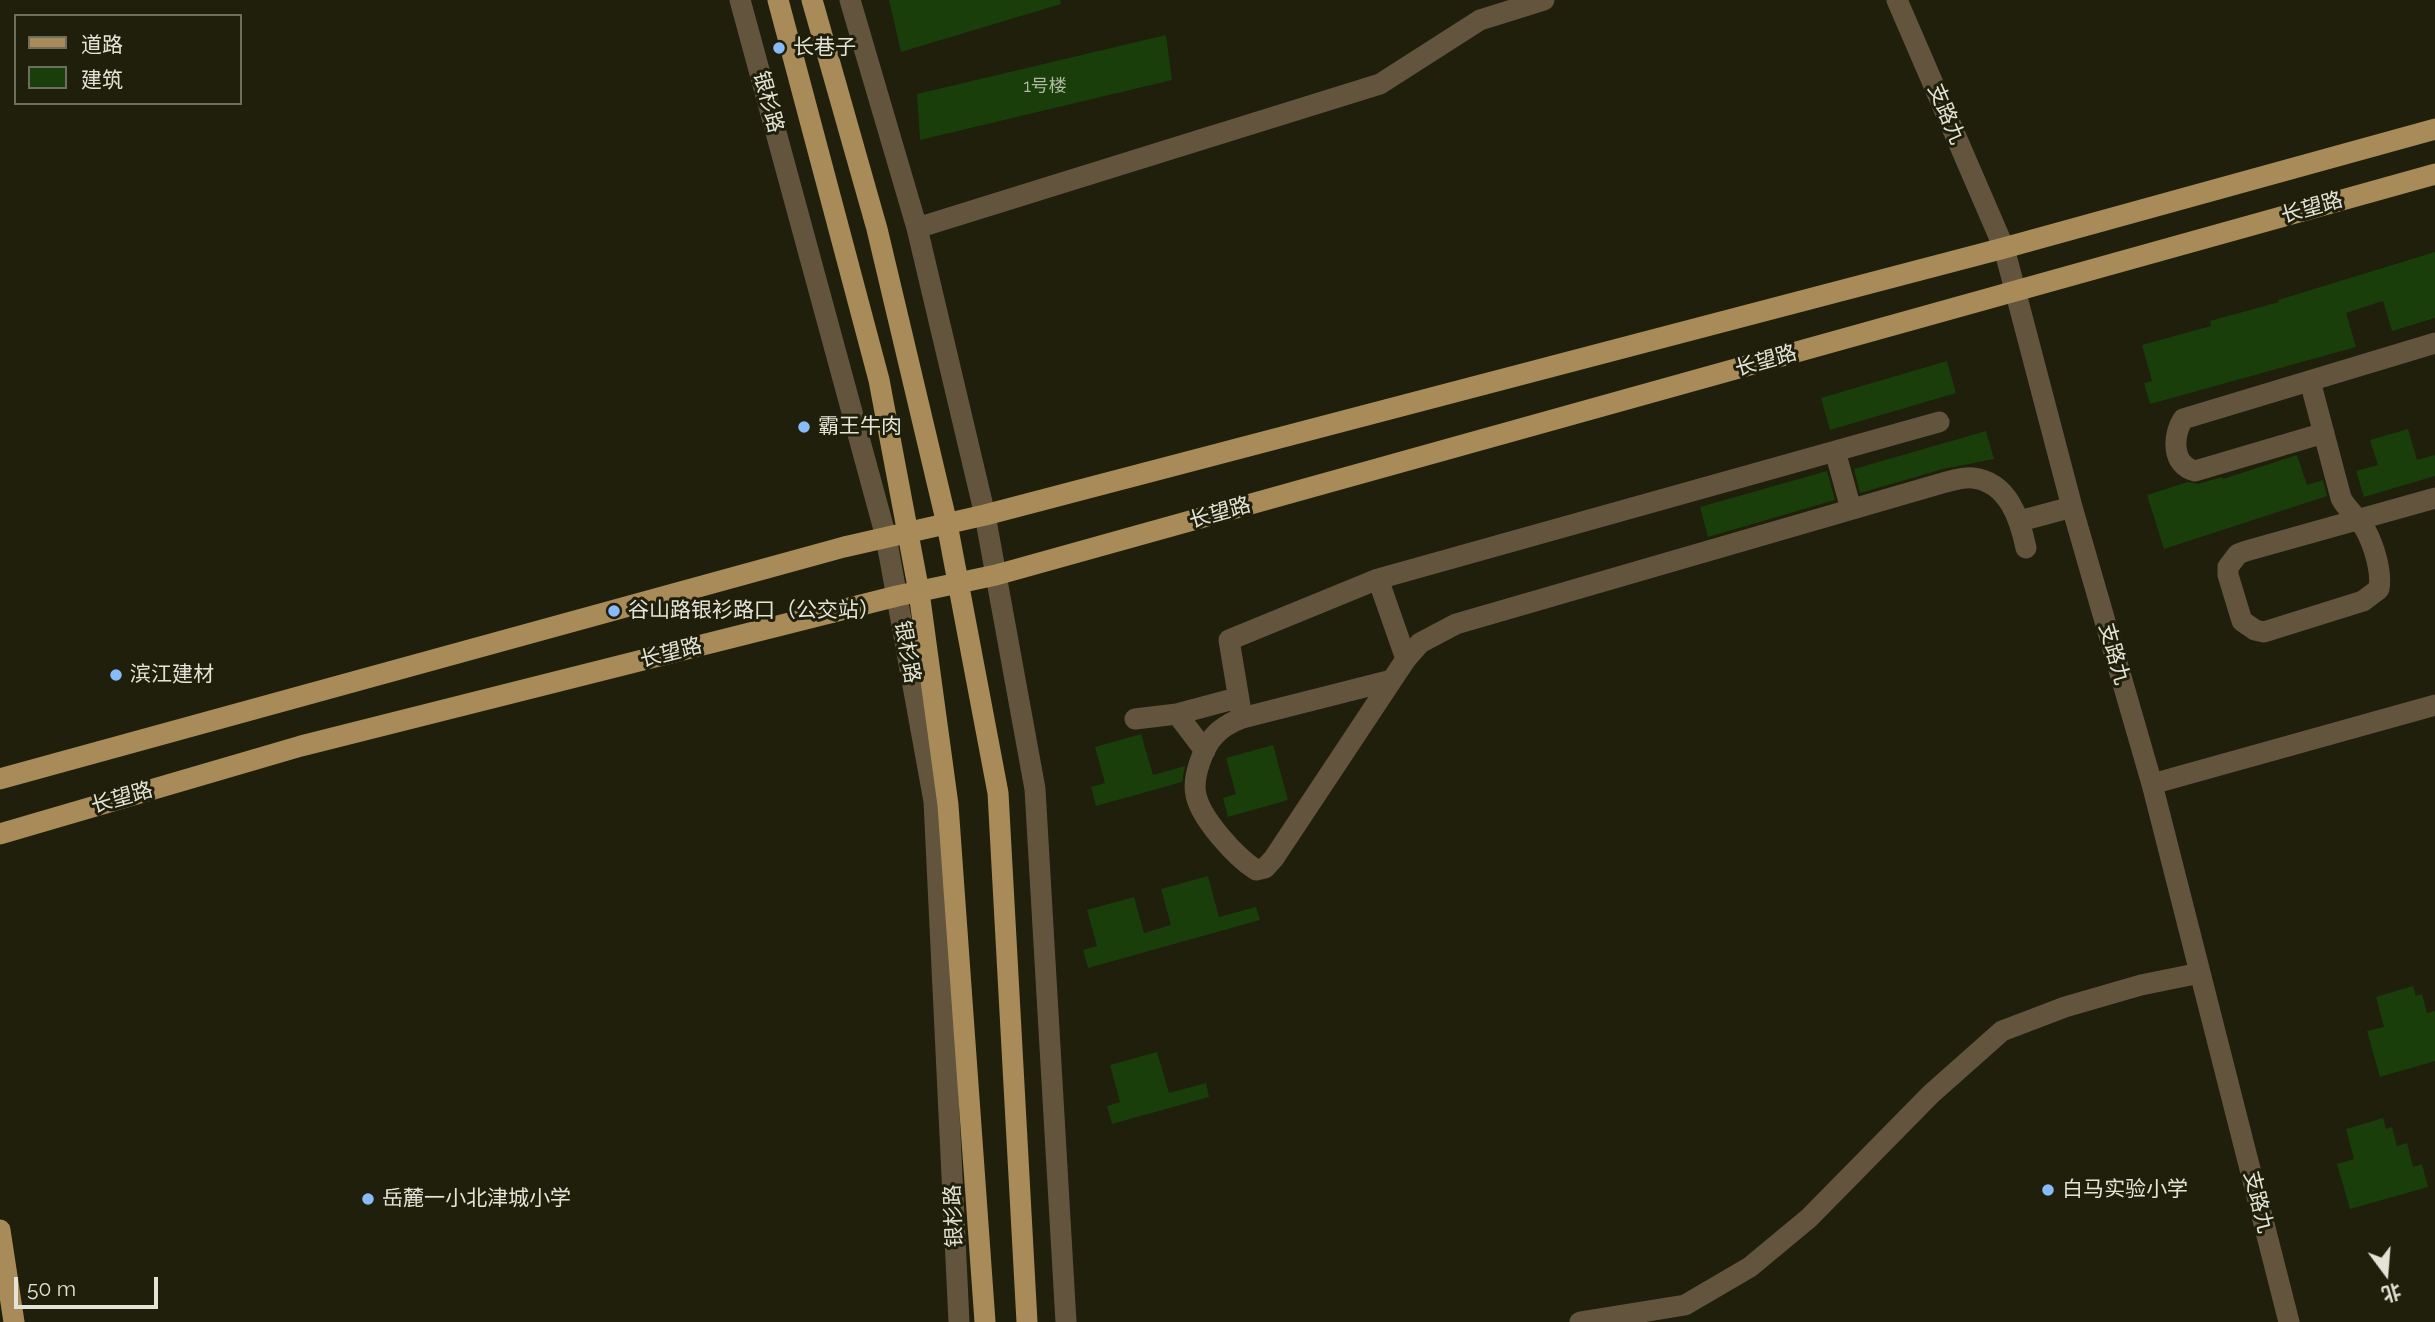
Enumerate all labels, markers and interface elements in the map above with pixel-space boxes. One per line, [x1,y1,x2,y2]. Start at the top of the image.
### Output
legend [14,14,242,105]
text: 道路 [81,32,123,57]
place label: 长巷子 [793,35,856,61]
marker: 长巷子 [771,40,787,56]
text: 建筑 [81,67,123,92]
street label: 银杉路 [748,68,788,136]
house number: 1号楼 [1023,76,1067,98]
street label: 支路九 [1922,80,1970,148]
street label: 长望路 [2278,187,2346,229]
street label: 长望路 [1732,340,1800,382]
place label: 霸王牛肉 [818,414,902,440]
marker: 霸王牛肉 [796,419,812,435]
street label: 长望路 [1186,492,1254,534]
place label: 谷山路银衫路口（公交站） [628,598,880,624]
marker: 谷山路银衫路口（公交站） [606,603,622,619]
street label: 银杉路 [889,619,925,685]
street label: 支路九 [2093,620,2135,688]
street label: 长望路 [637,633,705,673]
place label: 滨江建材 [130,662,214,688]
marker: 滨江建材 [108,667,124,683]
street label: 长望路 [88,777,156,819]
street label: 支路九 [2238,1168,2278,1236]
place label: 白马实验小学 [2062,1177,2188,1203]
marker: 白马实验小学 [2040,1182,2056,1198]
street label: 银杉路 [940,1184,968,1248]
place label: 岳麓一小北津城小学 [382,1186,571,1212]
marker: 岳麓一小北津城小学 [360,1191,376,1207]
north arrow [2351,1238,2421,1308]
scale bar [18,1262,161,1306]
text: 50 m [27,1276,76,1301]
text: 北 [2380,1280,2404,1306]

